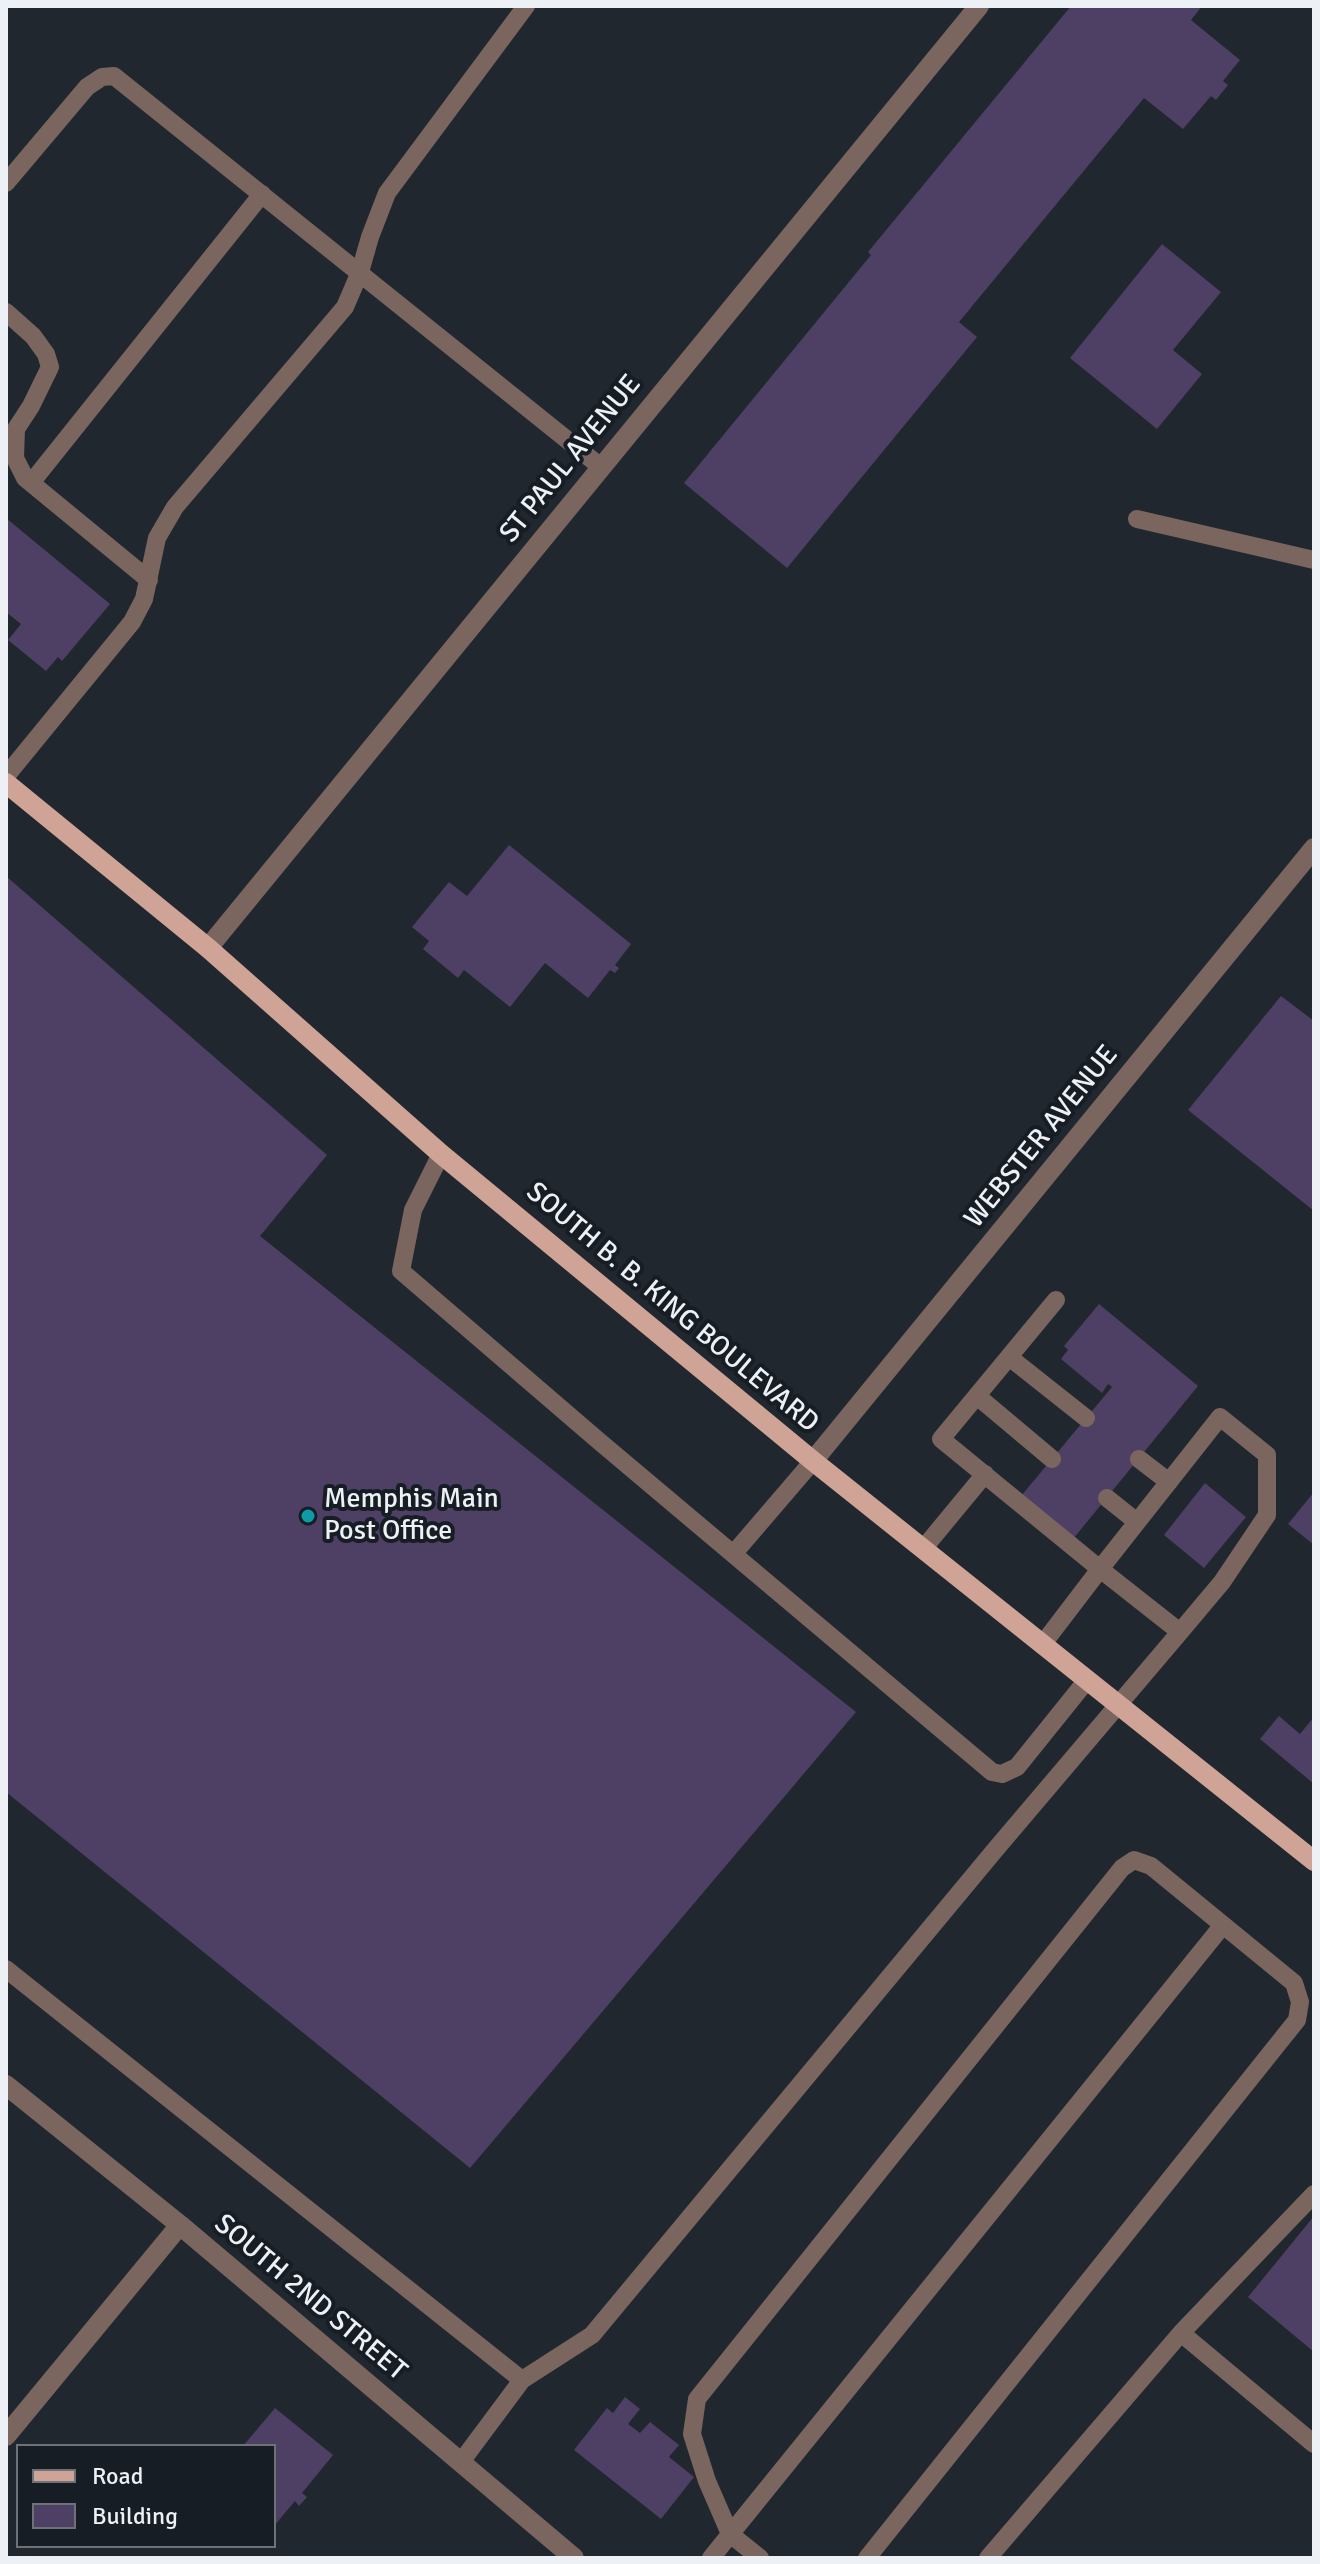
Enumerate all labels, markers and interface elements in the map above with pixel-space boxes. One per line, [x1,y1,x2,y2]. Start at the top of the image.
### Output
street label: ST PAUL AVENUE [493,368,649,550]
street label: WEBSTER AVENUE [958,1039,1126,1235]
street label: SOUTH B. B. KING BOULEVARD [519,1176,825,1440]
place label: Memphis Main Post Office [324,1483,499,1549]
marker: Memphis Main Post Office [299,1507,317,1525]
street label: SOUTH 2ND STREET [207,2208,413,2388]
legend [16,2444,276,2548]
text: Road [92,2461,143,2491]
text: Building [92,2501,178,2531]

